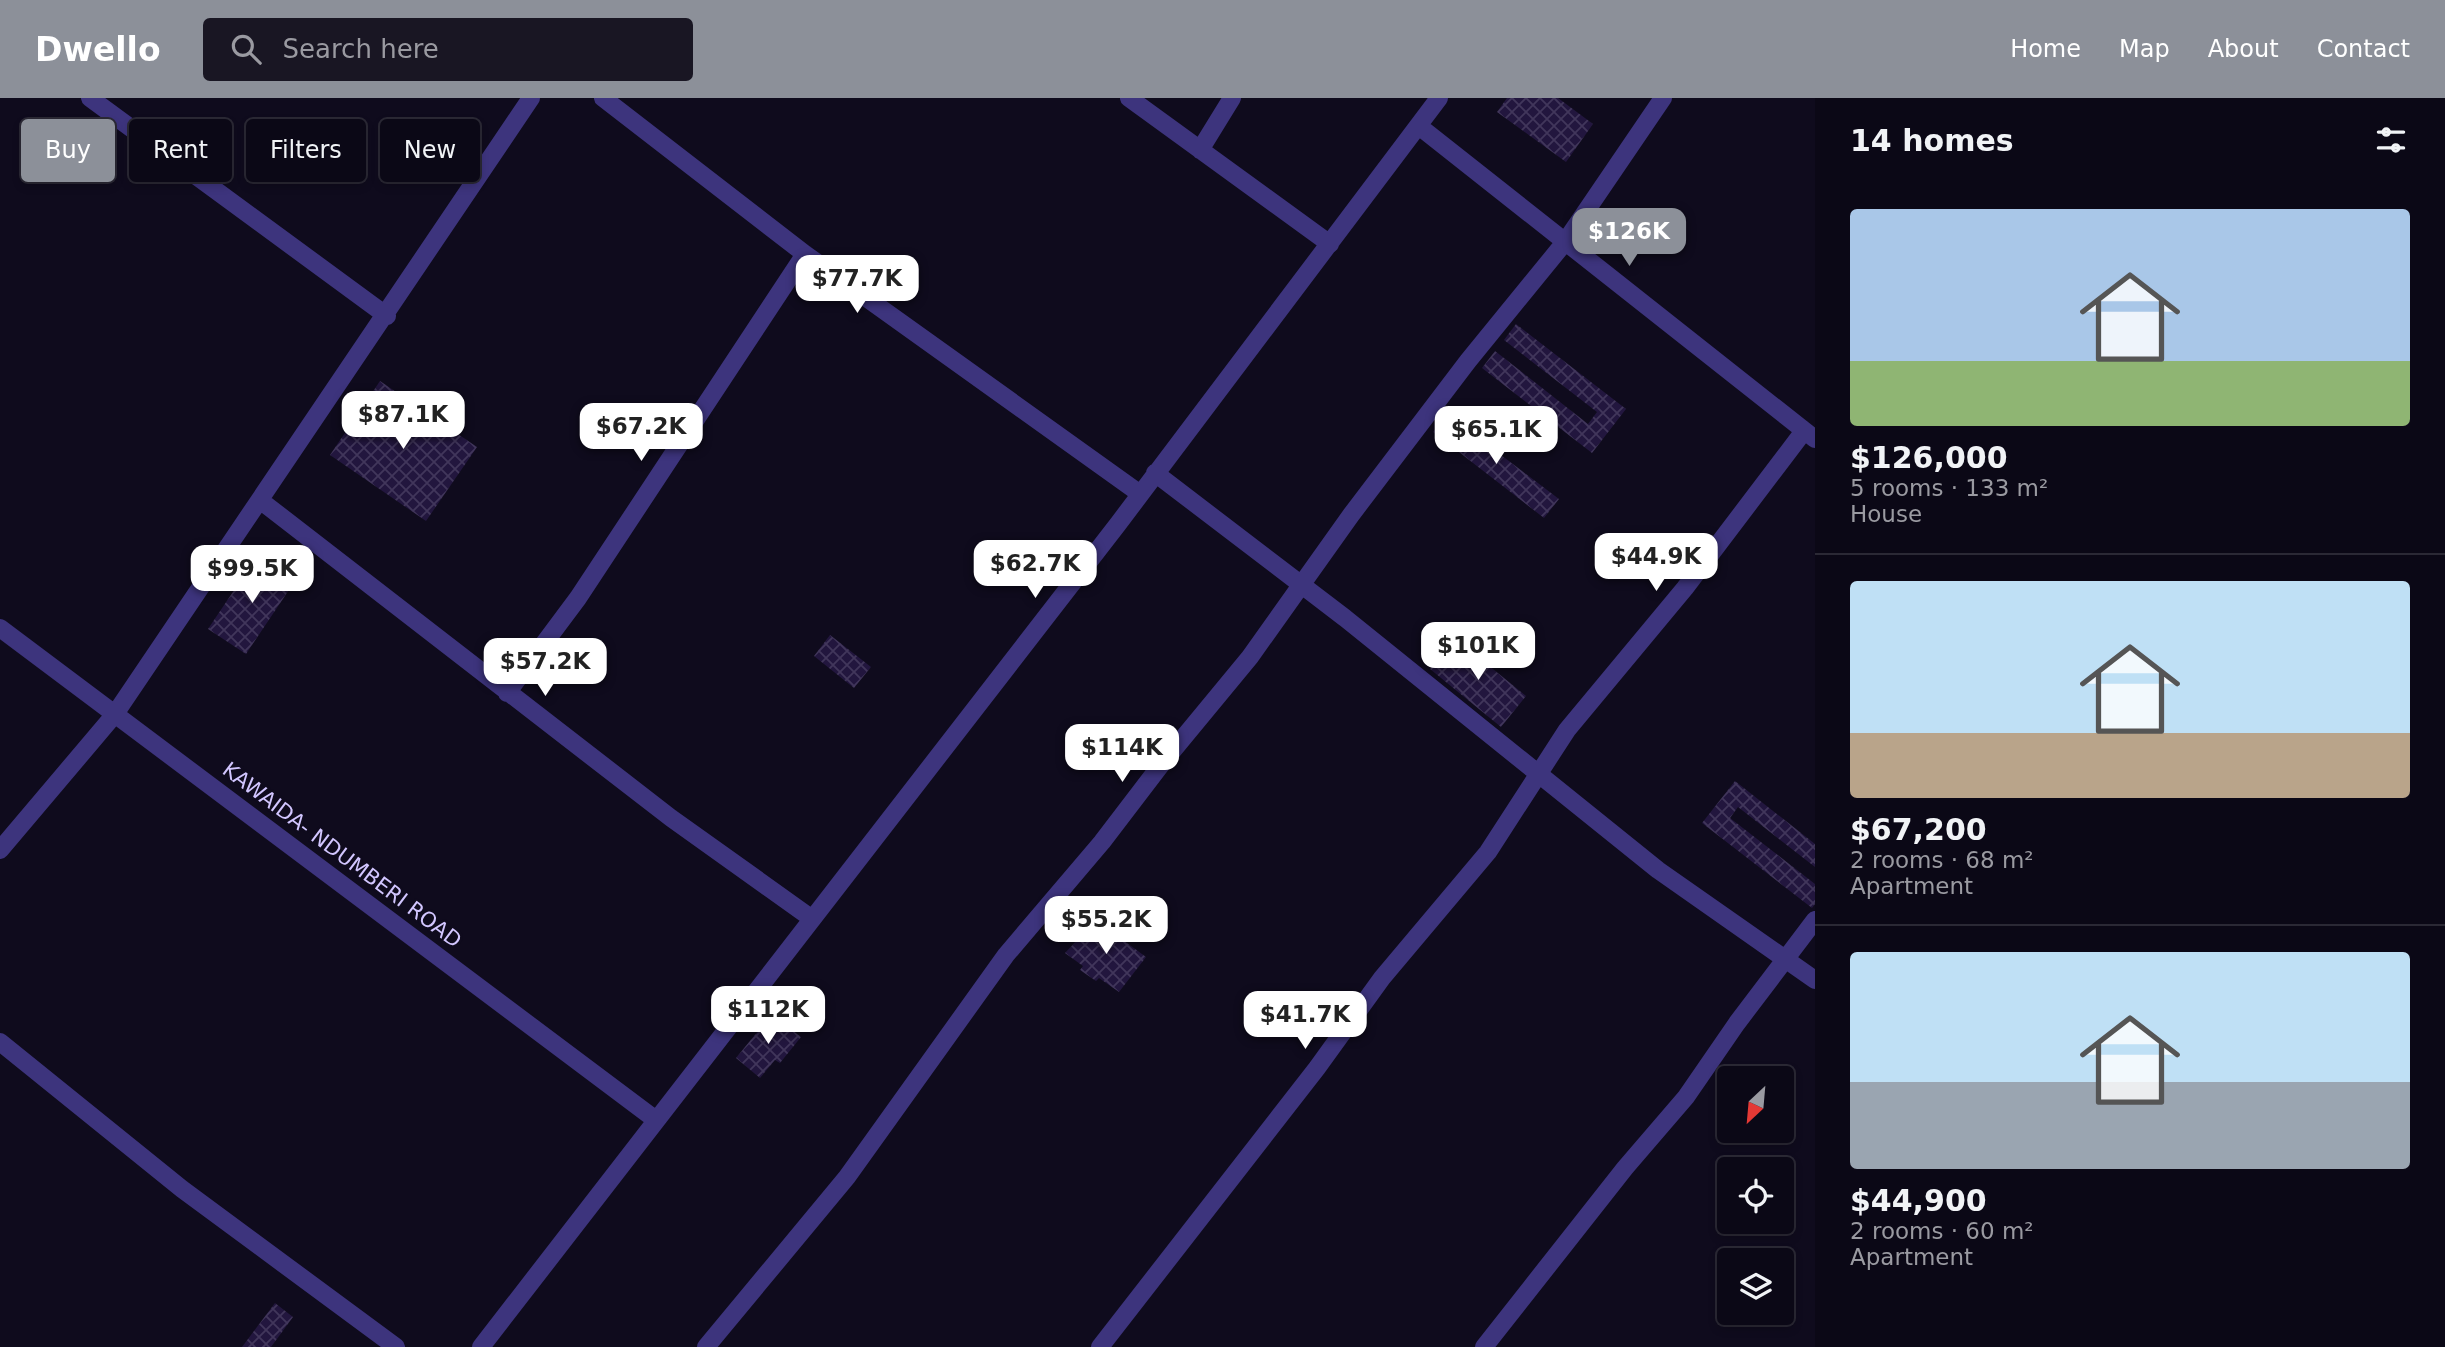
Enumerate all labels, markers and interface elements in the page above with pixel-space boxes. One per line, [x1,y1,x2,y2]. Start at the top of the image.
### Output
search box [203,18,693,81]
text: Dwello [35,30,161,69]
icon: search [227,30,265,68]
text: Search here [283,34,439,64]
text: Home [2010,35,2081,63]
text: Map [2119,35,2170,63]
text: About [2208,35,2279,63]
text: Contact [2317,35,2410,63]
chip: Buy [21,119,115,182]
chip: Rent [129,119,232,182]
chip: Filters [246,119,366,182]
chip: New [380,119,480,182]
icon: filters [2372,121,2410,159]
text: 14 homes [1850,123,2014,158]
pin: $126K [1580,208,1678,268]
text: $126K [1588,218,1670,244]
icon: home [2067,254,2193,380]
pin: $77.7K [800,256,914,315]
text: $77.7K [812,265,902,291]
pin: $87.1K [346,392,460,451]
text: $87.1K [358,401,448,427]
pin: $67.2K [584,404,698,463]
pin: $65.1K [1439,406,1553,466]
text: $67.2K [596,413,686,439]
text: $65.1K [1451,416,1541,442]
text: $126,000 [1850,440,2008,475]
text: 5 rooms · 133 m² [1850,475,2048,501]
text: House [1850,501,1922,527]
pin: $44.9K [1599,533,1713,593]
pin: $62.7K [978,540,1092,600]
text: $44.9K [1611,543,1701,569]
pin: $99.5K [195,546,309,605]
text: $62.7K [990,550,1080,576]
text: $99.5K [207,555,297,581]
pin: $101K [1429,622,1527,682]
icon: home [2067,626,2193,752]
text: $101K [1437,632,1519,658]
pin: $57.2K [488,638,602,698]
text: $57.2K [500,648,590,674]
pin: $114K [1073,724,1171,784]
text: $114K [1081,734,1163,760]
street label: KAWAIDA- NDUMBERI ROAD [218,757,466,953]
text: $67,200 [1850,812,1987,847]
text: 2 rooms · 68 m² [1850,847,2034,873]
text: Apartment [1850,873,1973,899]
pin: $55.2K [1049,896,1163,956]
text: $55.2K [1061,906,1151,932]
pin: $112K [719,986,817,1046]
pin: $41.7K [1248,992,1362,1051]
text: $112K [727,996,809,1022]
icon: home [2067,997,2193,1123]
text: $41.7K [1260,1001,1350,1027]
north arrow [1717,1066,1794,1143]
map controls [1717,1066,1794,1325]
button: locate [1717,1157,1794,1234]
text: $44,900 [1850,1183,1987,1218]
text: 2 rooms · 60 m² [1850,1218,2034,1244]
text: Apartment [1850,1244,1973,1270]
button: layers [1717,1248,1794,1325]

